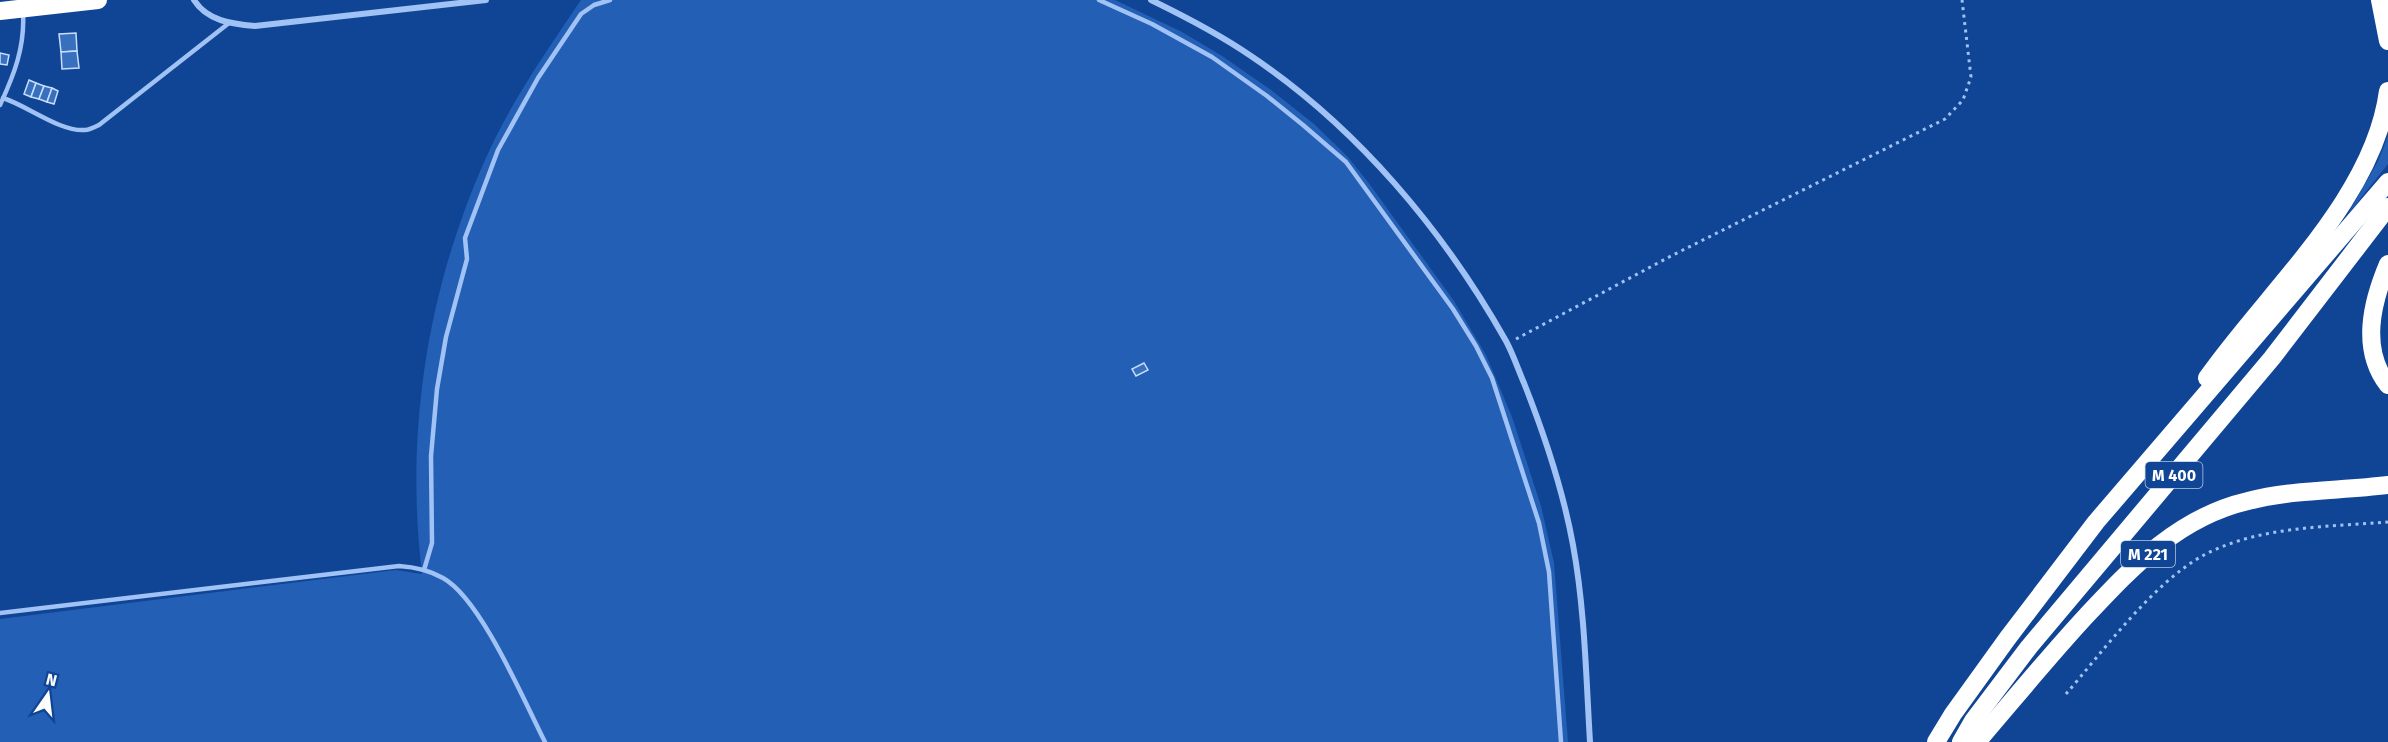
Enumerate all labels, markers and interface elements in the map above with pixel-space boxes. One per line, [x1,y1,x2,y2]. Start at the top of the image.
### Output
road number: M 400 [2146,462,2202,488]
road number: M 221 [2121,541,2175,567]
north arrow [18,664,78,724]
text: N [44,669,59,690]

